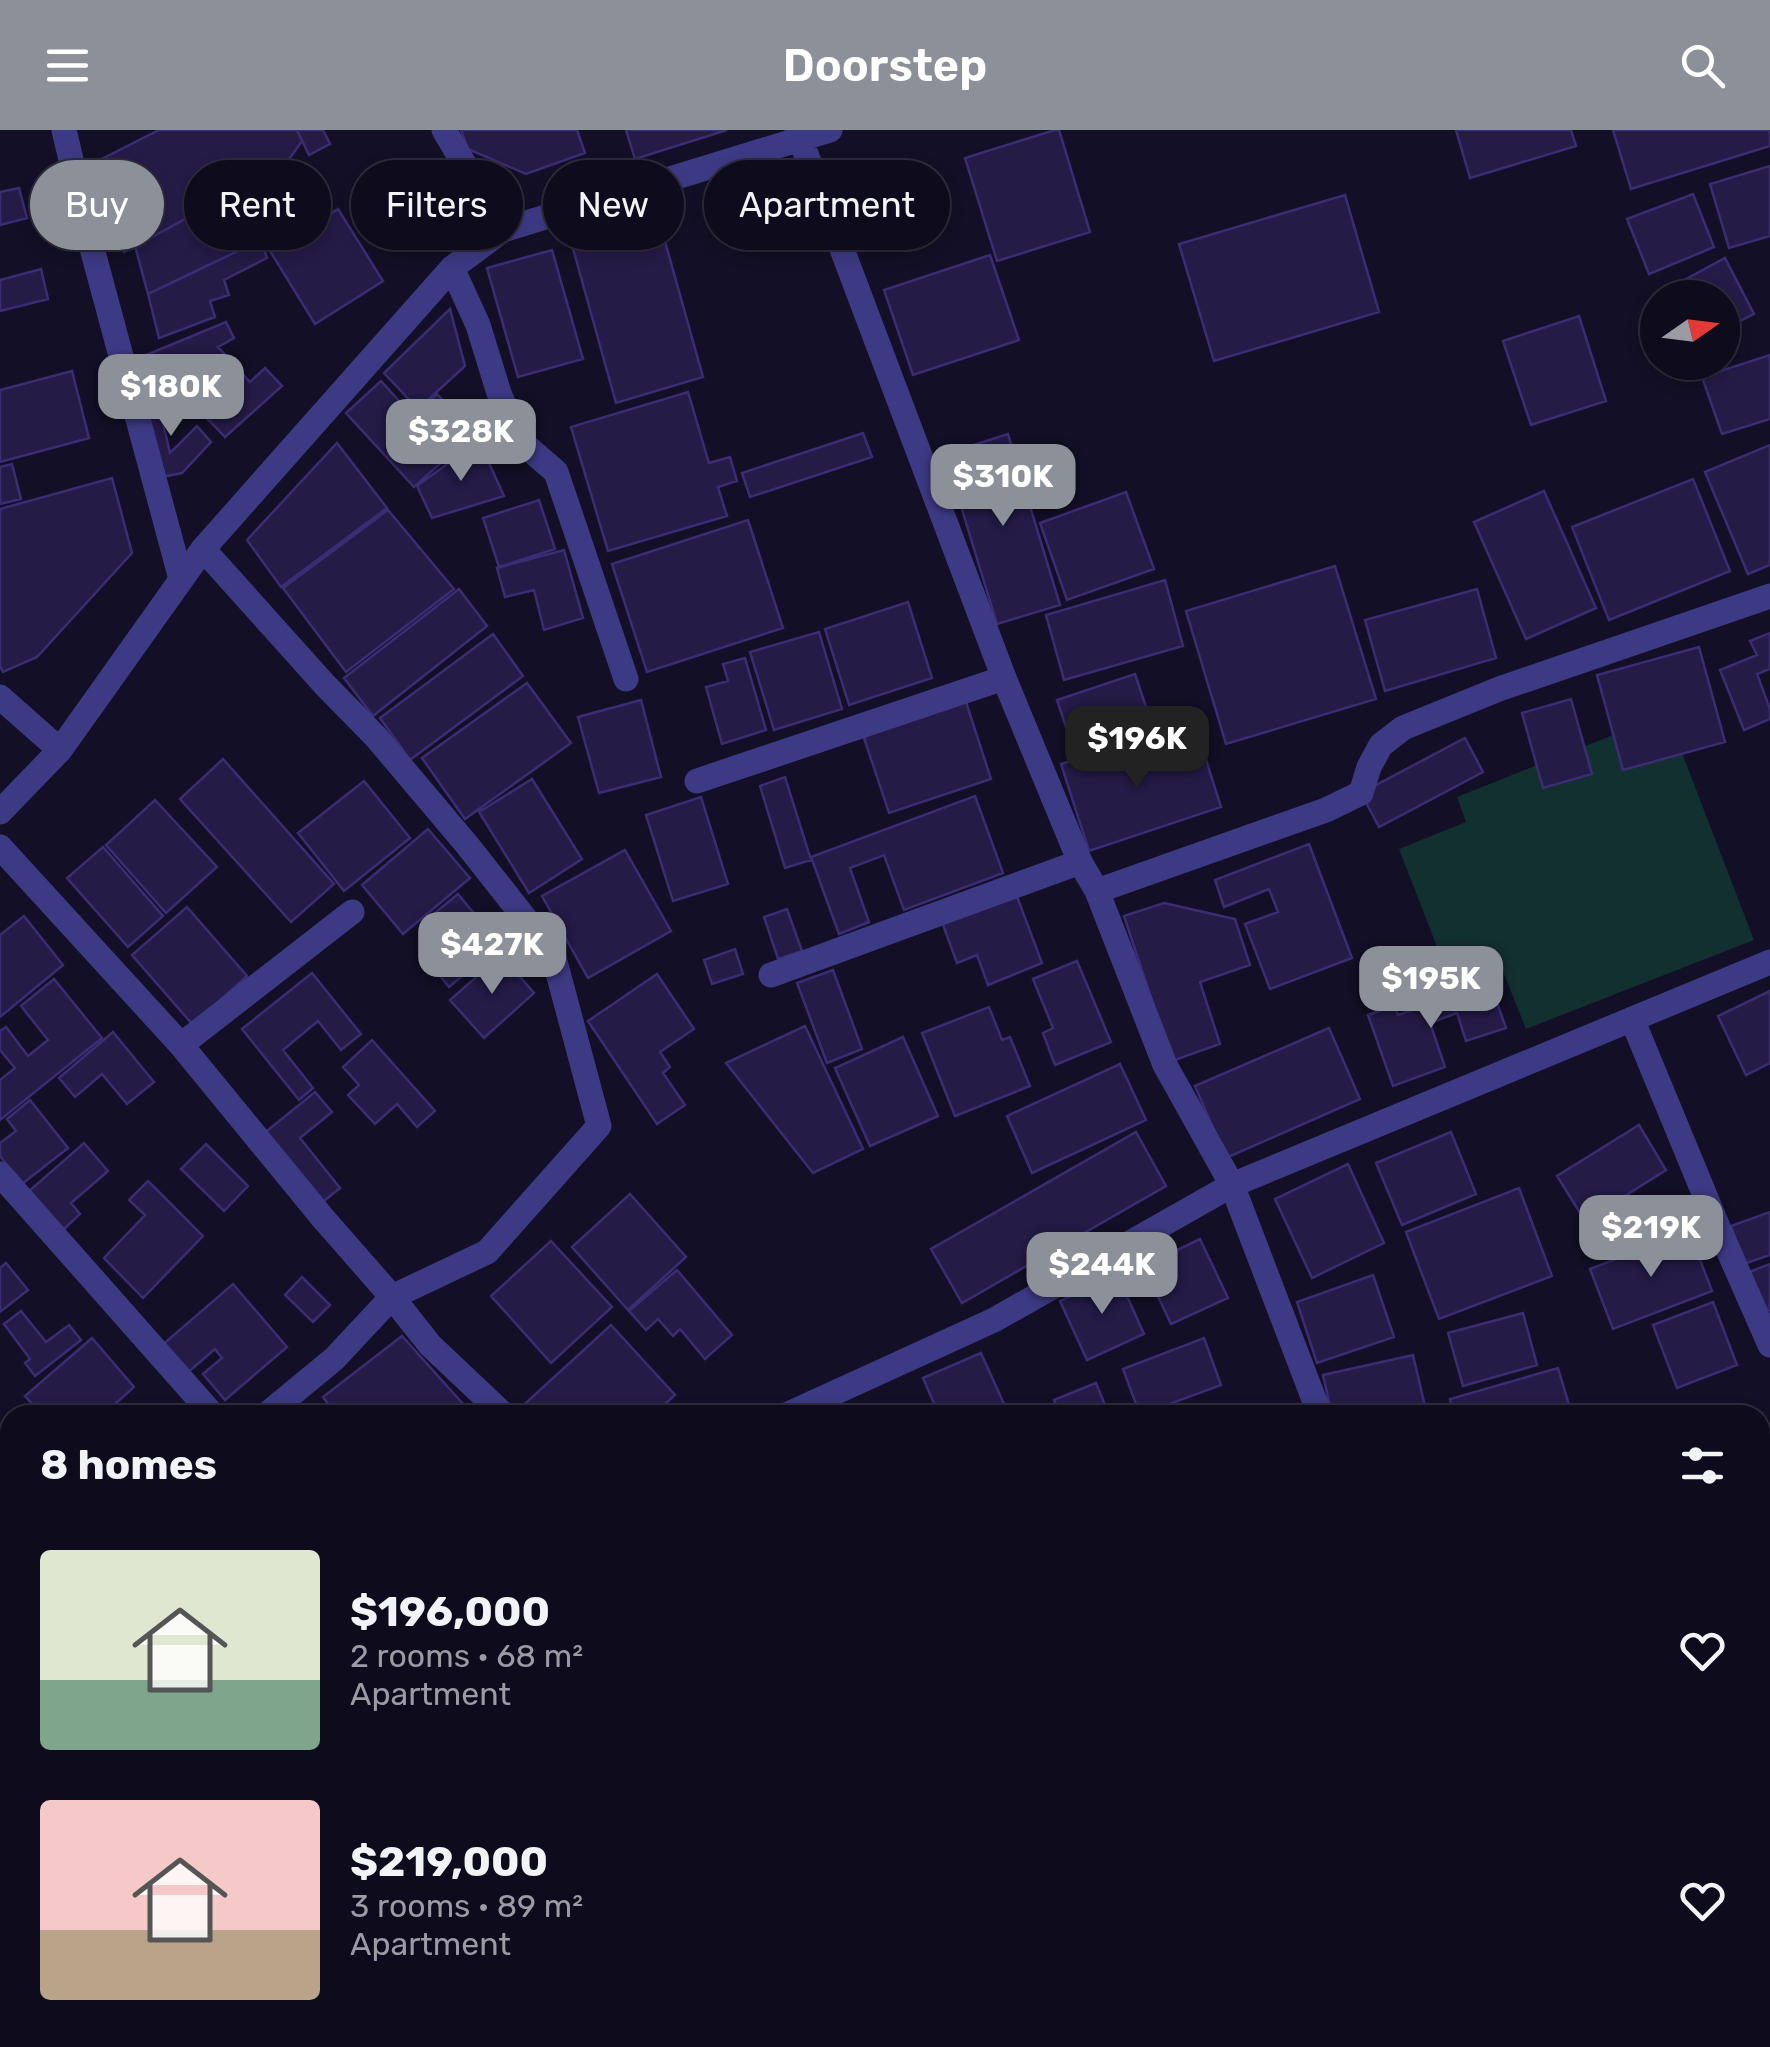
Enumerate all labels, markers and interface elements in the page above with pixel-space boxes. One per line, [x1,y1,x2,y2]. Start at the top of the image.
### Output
icon: menu [40,38,95,93]
icon: search [1675,38,1730,93]
text: Doorstep [783,39,987,92]
chip: Buy [30,160,164,250]
chip: Rent [184,160,331,250]
chip: Filters [351,160,523,250]
chip: New [543,160,684,250]
chip: Apartment [704,160,950,250]
north arrow [1640,280,1740,380]
map controls [1640,280,1740,380]
pin: $180K [101,354,241,439]
text: $180K [120,367,222,405]
pin: $328K [391,399,531,484]
text: $328K [408,412,514,450]
pin: $310K [933,444,1073,529]
text: $310K [953,457,1053,495]
pin: $196K [1067,706,1207,791]
text: $196K [1087,719,1187,757]
pin: $427K [422,912,562,997]
text: $427K [440,925,544,963]
pin: $195K [1361,946,1501,1031]
text: $195K [1381,959,1481,997]
pin: $219K [1581,1195,1721,1280]
text: $219K [1601,1208,1701,1246]
pin: $244K [1032,1232,1172,1317]
text: $244K [1049,1245,1155,1283]
icon: filters [1675,1438,1730,1493]
text: 8 homes [40,1440,217,1490]
text: $196,000 [350,1587,550,1637]
icon: home [120,1590,240,1710]
icon: heart [1675,1623,1730,1678]
text: 2 rooms · 68 m² [350,1637,583,1675]
text: Apartment [350,1675,511,1713]
text: $219,000 [350,1837,548,1887]
icon: home [120,1840,240,1960]
icon: heart [1675,1873,1730,1928]
text: 3 rooms · 89 m² [350,1887,583,1925]
text: Apartment [350,1925,511,1963]

